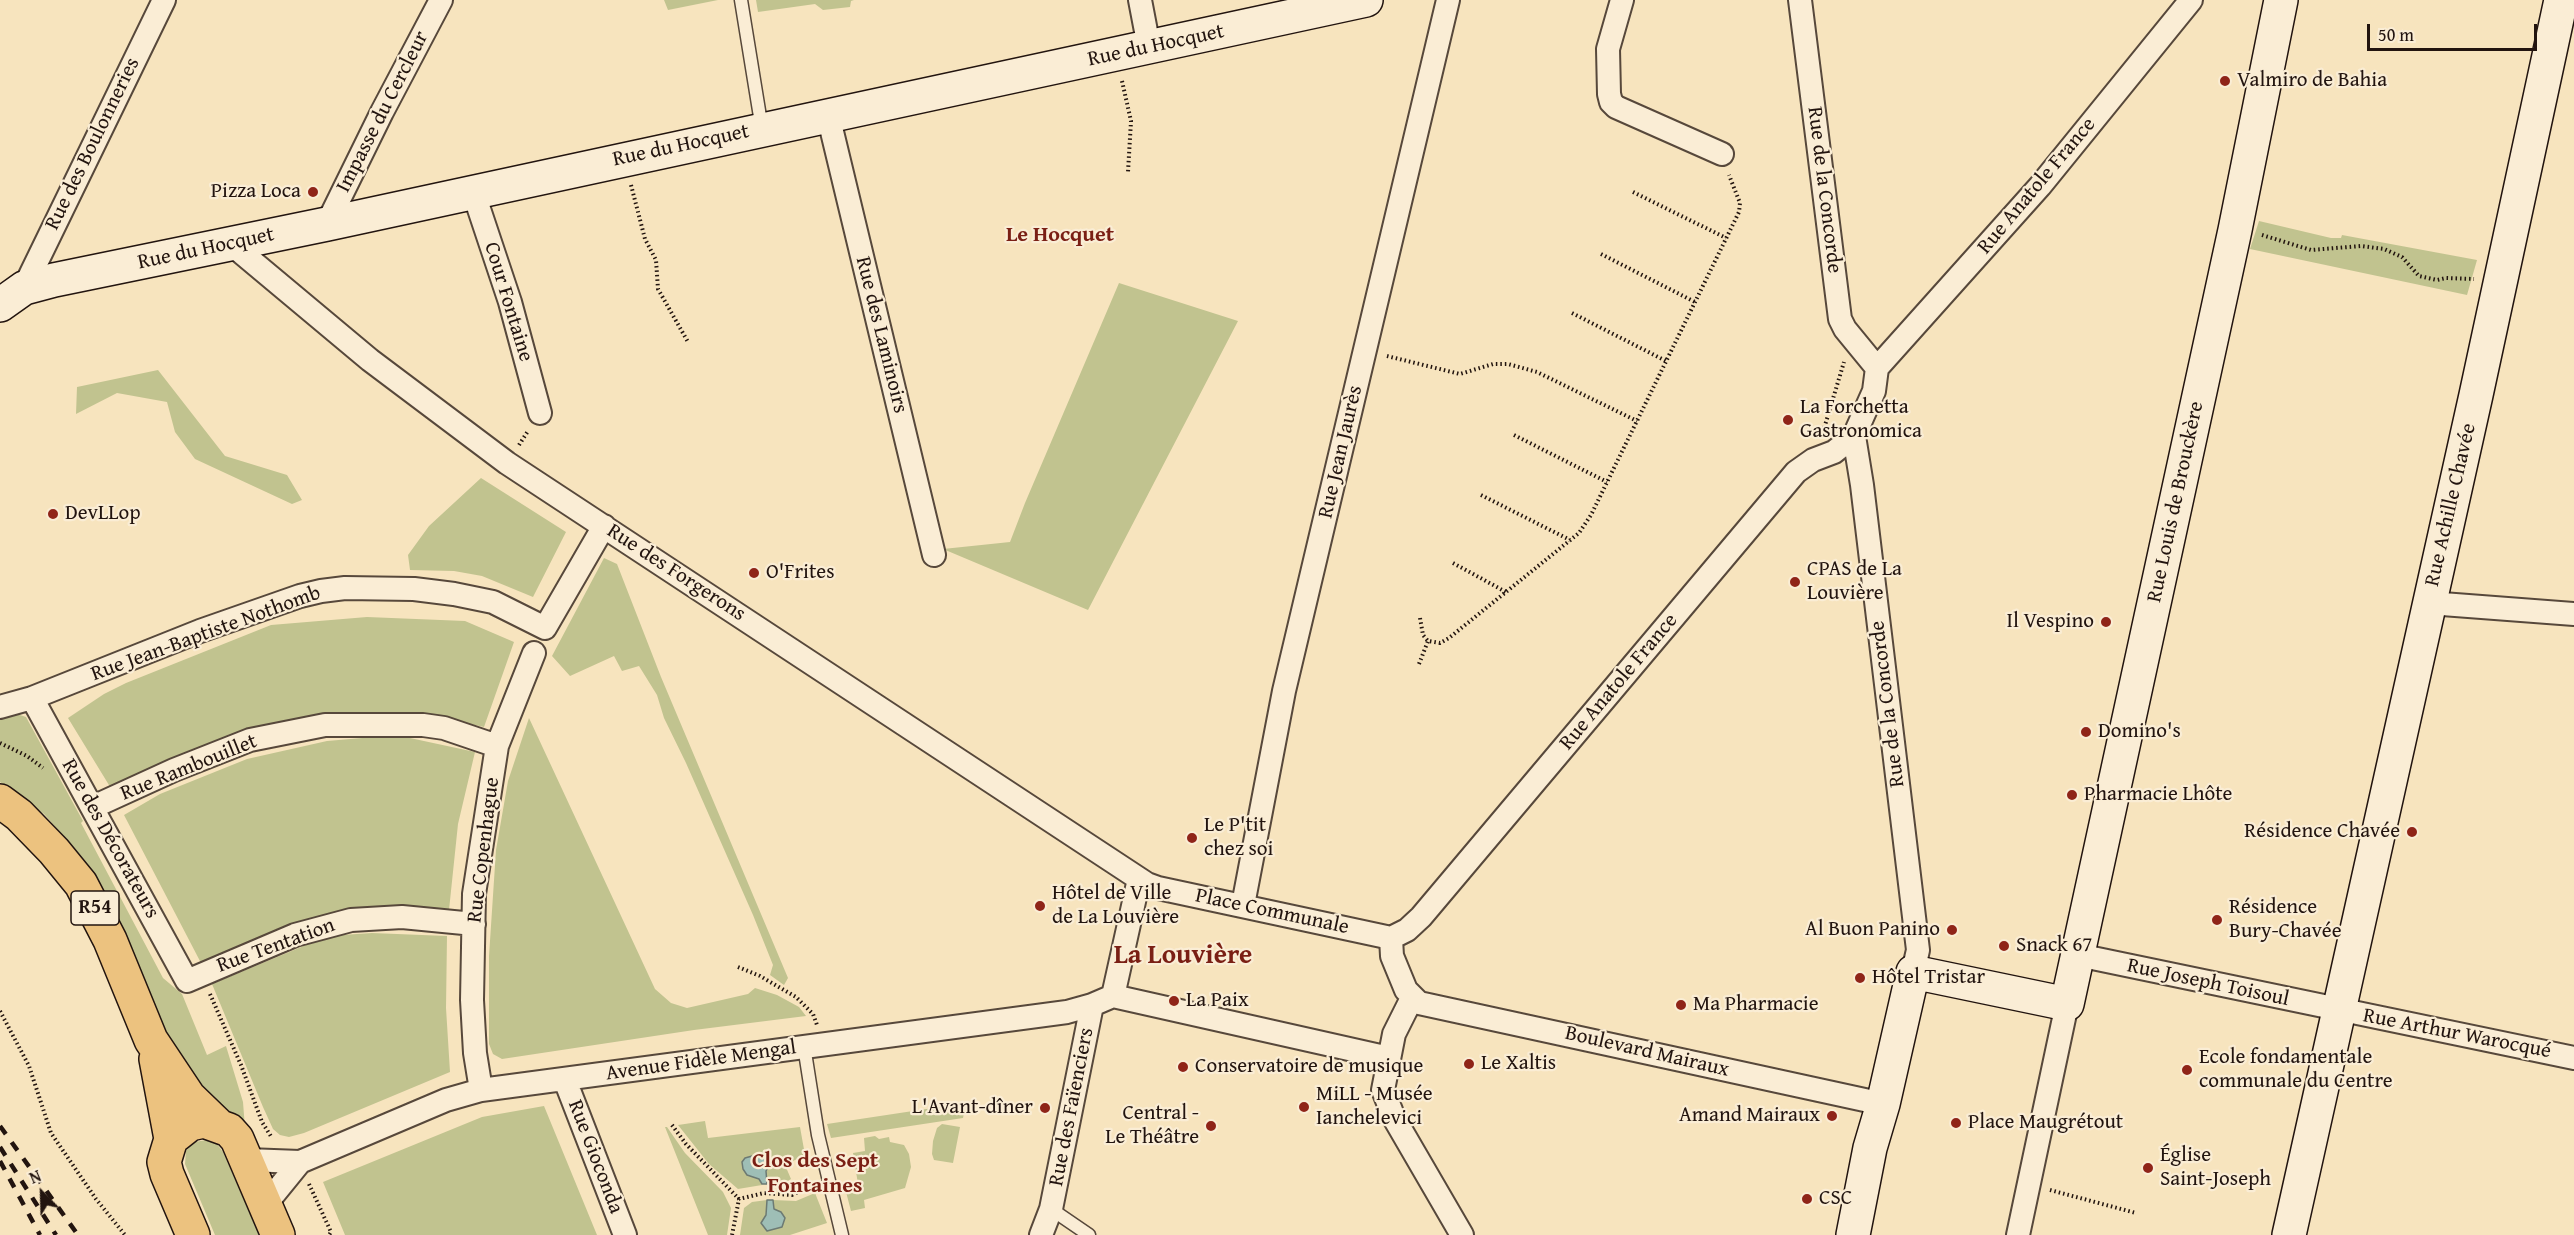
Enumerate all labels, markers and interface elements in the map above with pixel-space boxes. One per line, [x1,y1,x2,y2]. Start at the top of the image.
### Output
scale bar [2370,12,2540,50]
street label: Rue du Hocquet [1086,19,1226,73]
text: 50 m [2378,21,2414,48]
street label: Impasse du Cercleur [331,27,435,197]
street label: Rue des Boulonneries [40,54,146,234]
place label: Valmiro de Bahia [2237,68,2387,94]
marker: Valmiro de Bahia [2218,74,2232,88]
street label: Rue de la Concorde [1801,105,1847,275]
street label: Rue Anatole France [1973,113,2101,259]
street label: Rue du Hocquet [611,119,751,173]
place label: Pizza Loca [211,179,301,205]
marker: Pizza Loca [306,185,320,199]
street label: Rue du Hocquet [136,222,276,276]
district label: Le Hocquet [1006,222,1114,248]
street label: Cour Fontaine [478,239,538,365]
street label: Rue des Laminoirs [849,254,913,416]
street label: Rue Jean Jaurès [1313,383,1369,521]
place label: La Forchetta Gastronomica [1800,395,1922,445]
street label: Rue Louis de Brouckère [2142,399,2210,605]
marker: La Forchetta Gastronomica [1781,413,1795,427]
street label: Rue Achille Chavée [2420,421,2482,589]
place label: DevLLop [65,501,141,527]
marker: DevLLop [46,507,60,521]
street label: Rue des Forgerons [602,519,750,627]
place label: CPAS de La Louvière [1807,557,1902,607]
place label: O'Frites [766,560,835,586]
marker: O'Frites [747,566,761,580]
marker: CPAS de La Louvière [1788,575,1802,589]
street label: Rue Jean-Baptiste Nothomb [88,581,324,687]
street label: Rue Anatole France [1555,609,1683,755]
place label: Il Vespino [2007,609,2094,635]
marker: Il Vespino [2099,615,2113,629]
street label: Rue de la Concorde [1865,619,1911,789]
place label: Domino's [2098,719,2181,745]
marker: Domino's [2079,725,2093,739]
street label: Rue Rambouillet [117,729,261,807]
street label: Rue des Décorateurs [56,755,164,923]
street label: Rue Copenhague [463,776,505,924]
place label: Pharmacie Lhôte [2084,782,2232,808]
marker: Pharmacie Lhôte [2065,788,2079,802]
place label: Le P'tit chez soi [1204,813,1273,863]
place label: Résidence Chavée [2244,819,2400,845]
marker: Résidence Chavée [2405,825,2419,839]
marker: Le P'tit chez soi [1185,831,1199,845]
place label: Hôtel de Ville de La Louvière [1052,881,1179,931]
street label: Place Communale [1193,883,1351,941]
road number: R54 [71,891,119,925]
place label: Résidence Bury-Chavée [2229,895,2342,945]
marker: Hôtel de Ville de La Louvière [1033,899,1047,913]
street label: Rue Tentation [214,913,338,979]
marker: Résidence Bury-Chavée [2210,913,2224,927]
place label: Al Buon Panino [1805,917,1940,943]
marker: Al Buon Panino [1945,923,1959,937]
place label: Snack 67 [2016,933,2092,959]
marker: Snack 67 [1997,939,2011,953]
district label: La Louvière [1114,940,1252,972]
street label: Rue Joseph Toisoul [2125,954,2291,1012]
place label: Hôtel Tristar [1872,965,1985,991]
marker: Hôtel Tristar [1853,971,1867,985]
place label: La Paix [1186,988,1249,1014]
place label: Ma Pharmacie [1693,992,1819,1018]
marker: La Paix [1167,994,1181,1008]
marker: Ma Pharmacie [1674,998,1688,1012]
street label: Rue Arthur Warocqué [2361,1003,2553,1065]
street label: Boulevard Mairaux [1563,1021,1731,1083]
street label: Rue des Faïenciers [1044,1026,1100,1188]
street label: Avenue Fidèle Mengal [604,1035,798,1087]
place label: Ecole fondamentale communale du Centre [2199,1045,2393,1095]
place label: Le Xaltis [1481,1051,1556,1077]
place label: Conservatoire de musique [1195,1054,1423,1080]
marker: Le Xaltis [1462,1057,1476,1071]
marker: Conservatoire de musique [1176,1060,1190,1074]
marker: Ecole fondamentale communale du Centre [2180,1063,2194,1077]
place label: MiLL - Musée Ianchelevici [1316,1082,1433,1132]
place label: L'Avant-dîner [912,1095,1033,1121]
street label: Rue Gioconda [562,1097,628,1217]
marker: MiLL - Musée Ianchelevici [1297,1100,1311,1114]
marker: L'Avant-dîner [1038,1101,1052,1115]
place label: Central - Le Théâtre [1105,1101,1199,1151]
place label: Amand Mairaux [1679,1103,1820,1129]
marker: Amand Mairaux [1825,1109,1839,1123]
place label: Place Maugrétout [1968,1110,2123,1136]
marker: Place Maugrétout [1949,1116,1963,1130]
marker: Central - Le Théâtre [1204,1119,1218,1133]
place label: Église Saint-Joseph [2160,1143,2271,1193]
district label: Clos des Sept Fontaines [752,1148,878,1200]
marker: Église Saint-Joseph [2141,1161,2155,1175]
north arrow [12,1163,72,1223]
text: N [25,1163,45,1190]
place label: CSC [1819,1186,1852,1212]
marker: CSC [1800,1192,1814,1206]

